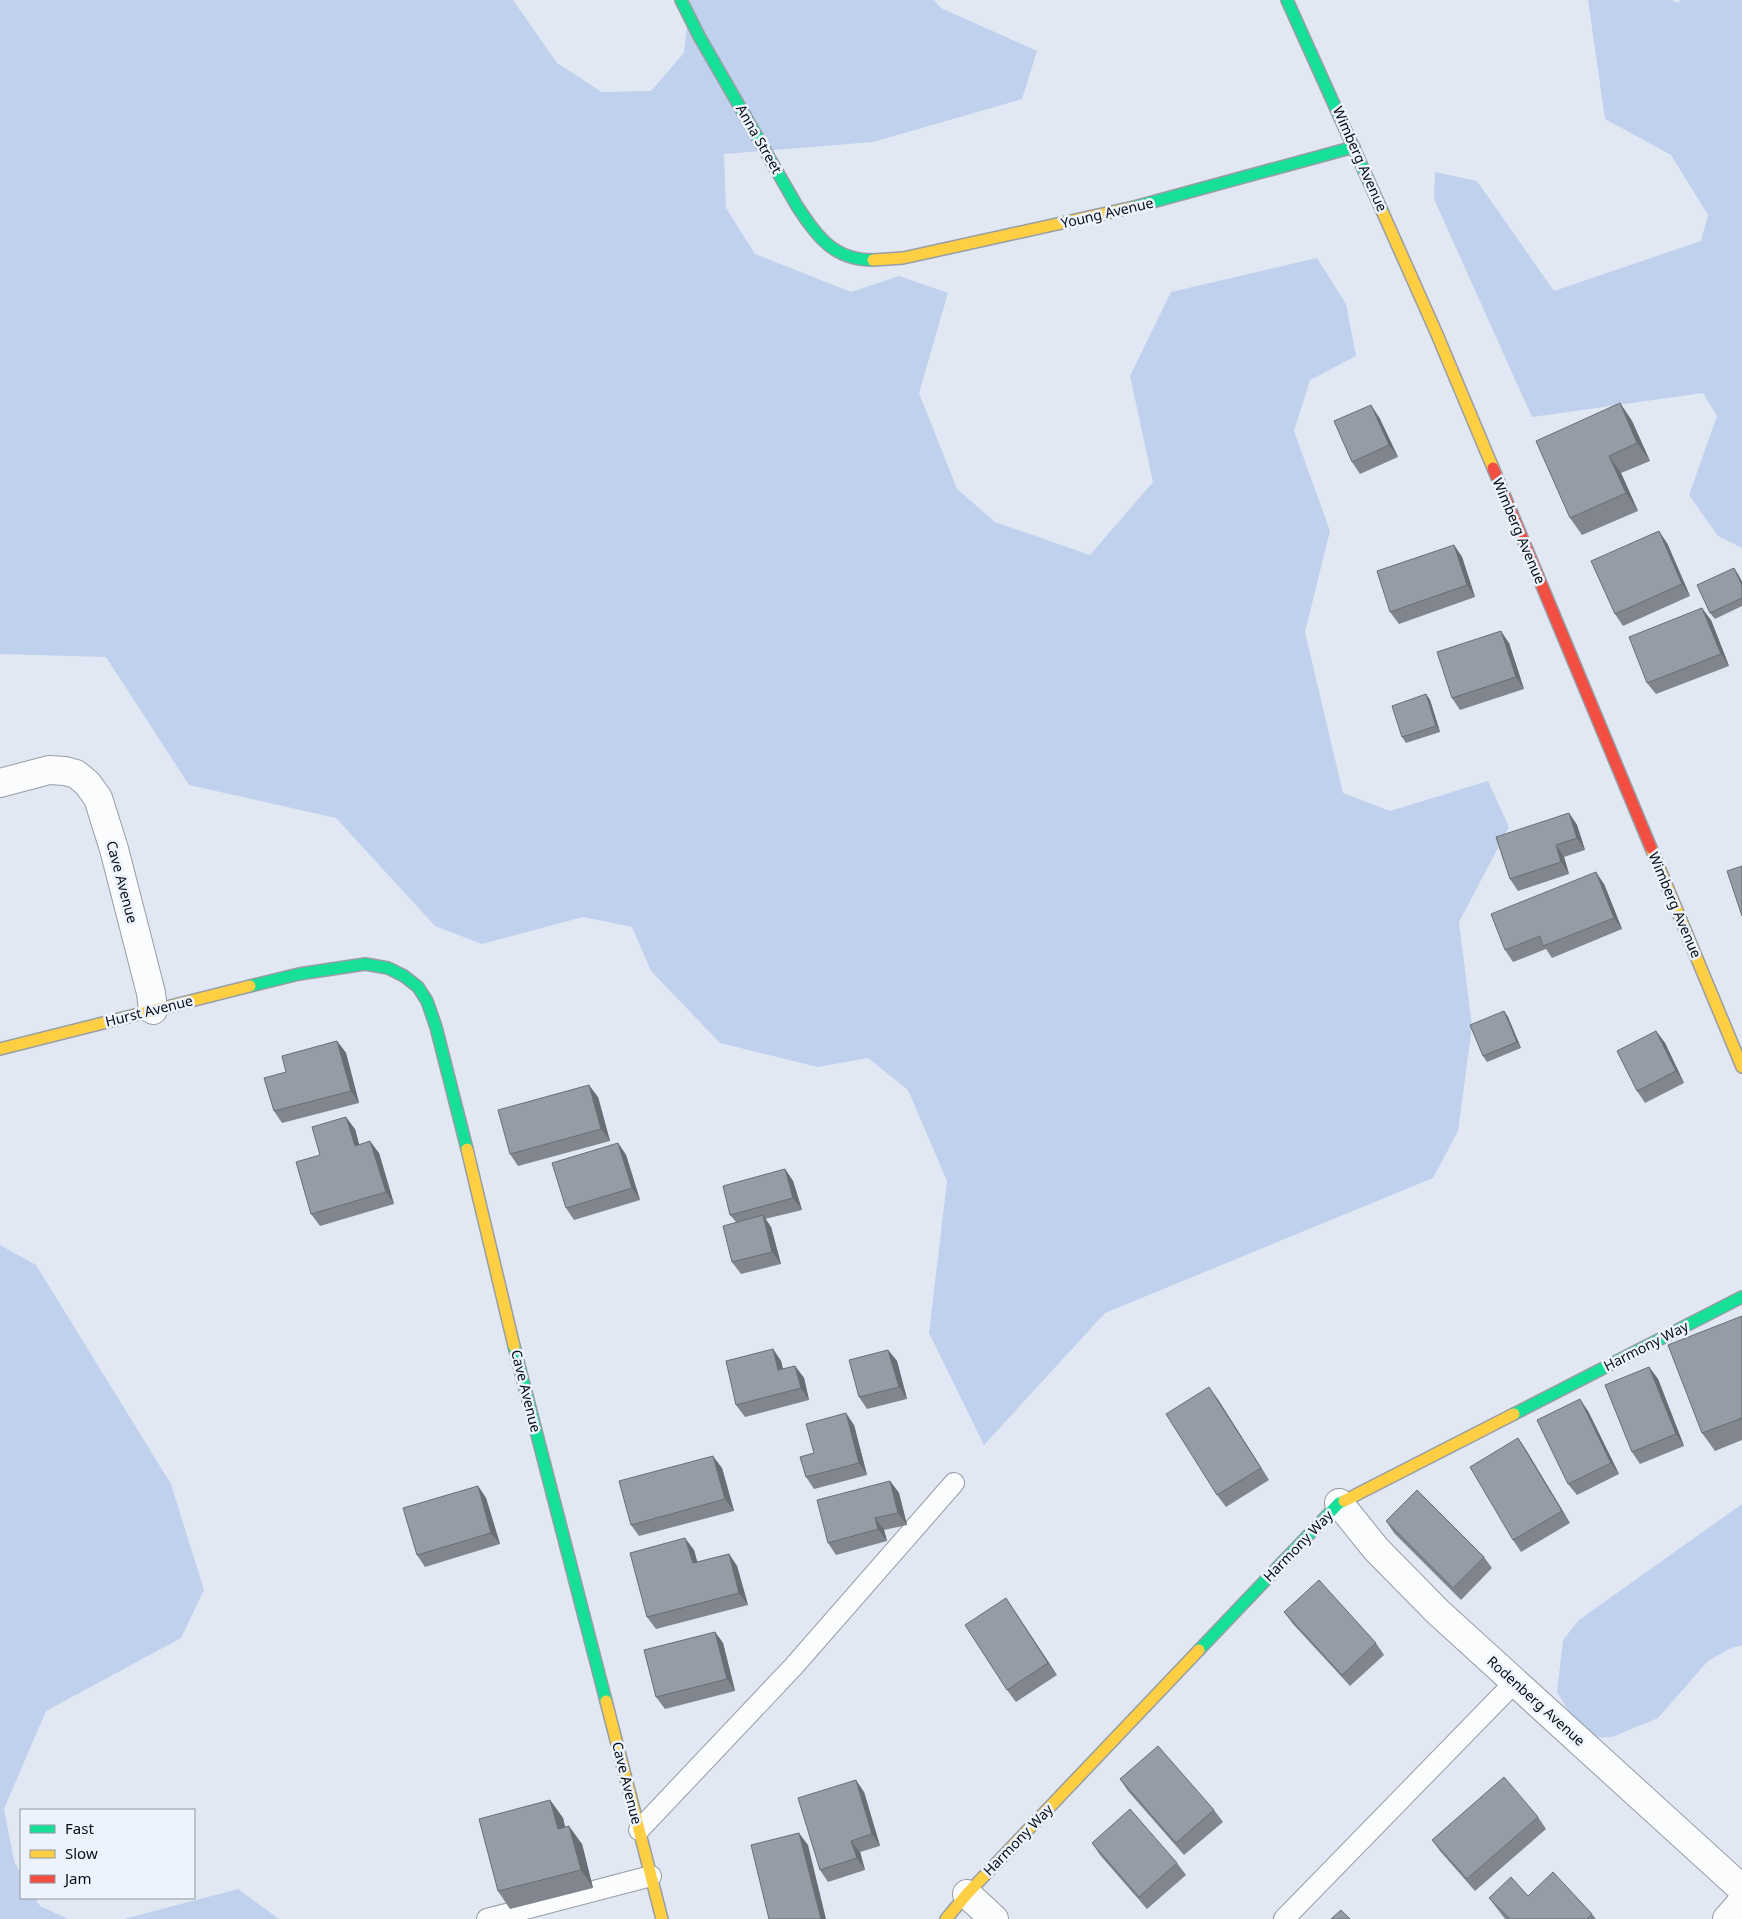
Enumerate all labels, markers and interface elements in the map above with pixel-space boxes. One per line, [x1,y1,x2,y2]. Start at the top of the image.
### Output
street label: Anna Street [732,101,787,177]
street label: Wimberg Avenue [1329,103,1392,214]
street label: Young Avenue [1059,193,1155,232]
street label: Wimberg Avenue [1489,475,1550,587]
street label: Cave Avenue [102,839,143,925]
street label: Wimberg Avenue [1645,849,1706,961]
street label: Hurst Avenue [103,990,195,1031]
street label: Harmony Way [1600,1316,1692,1375]
street label: Cave Avenue [507,1348,546,1434]
street label: Harmony Way [1259,1505,1337,1586]
street label: Rodenberg Avenue [1483,1651,1590,1750]
street label: Cave Avenue [608,1740,647,1826]
street label: Harmony Way [979,1799,1057,1880]
legend [20,1809,195,1899]
text: Fast [65,1818,94,1838]
text: Slow [65,1843,98,1863]
text: Jam [63,1868,92,1888]

